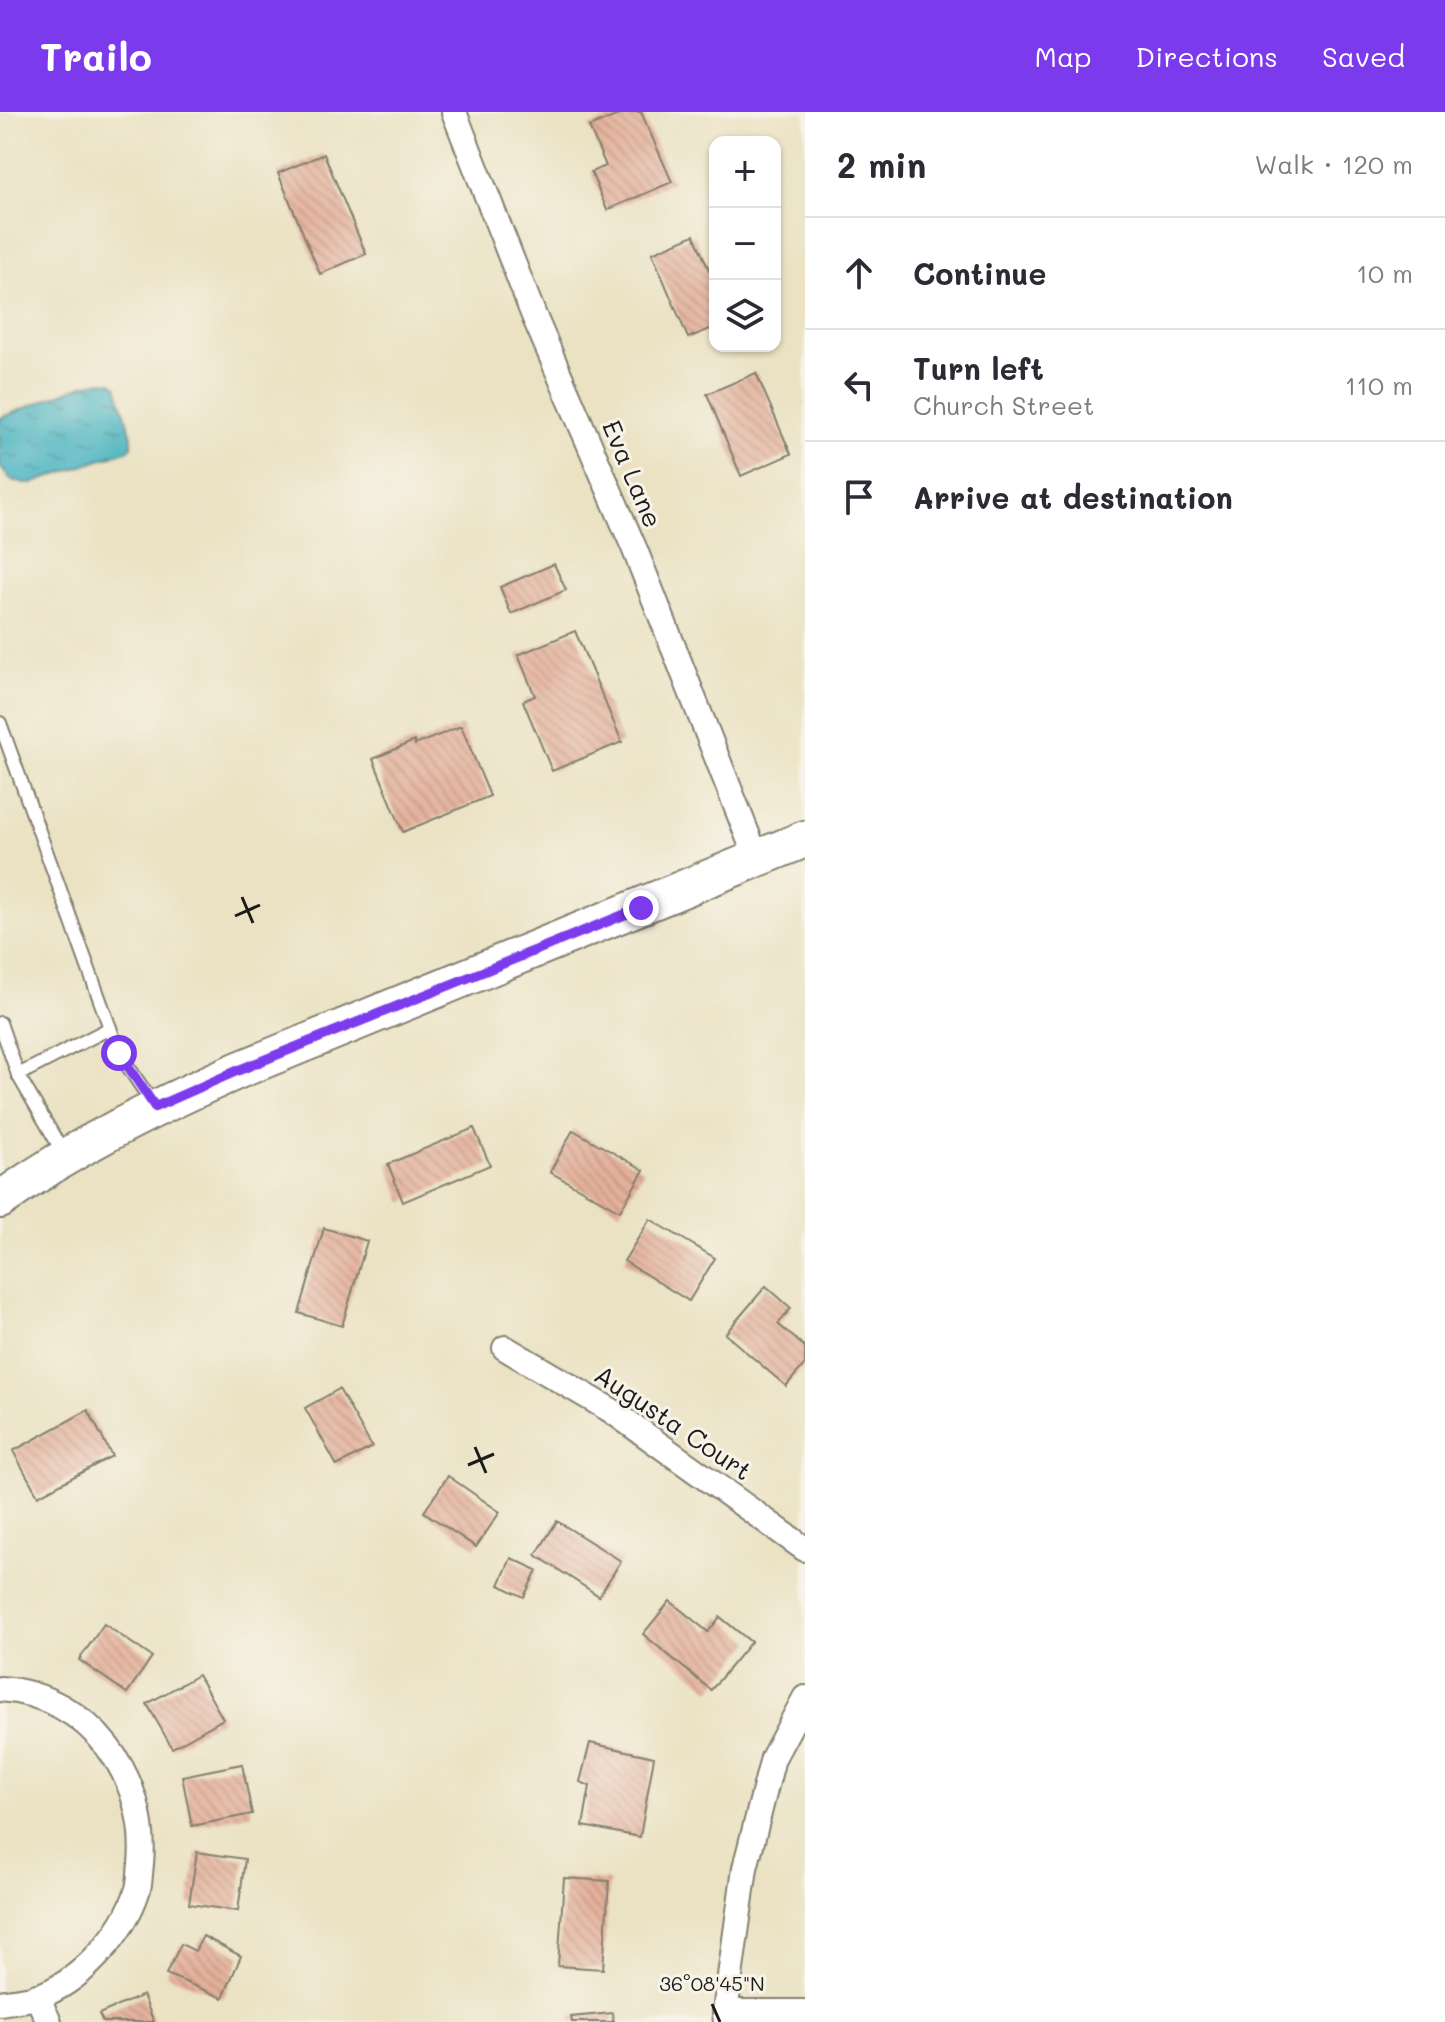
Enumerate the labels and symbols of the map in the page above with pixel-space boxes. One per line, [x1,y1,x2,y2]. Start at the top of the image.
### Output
street label: Eva Lane [595,415,671,533]
route end [623,890,659,926]
route start [101,1035,137,1071]
street label: Augusta Court [588,1357,759,1487]
text: 36°08'45"N [659,1970,765,1996]

